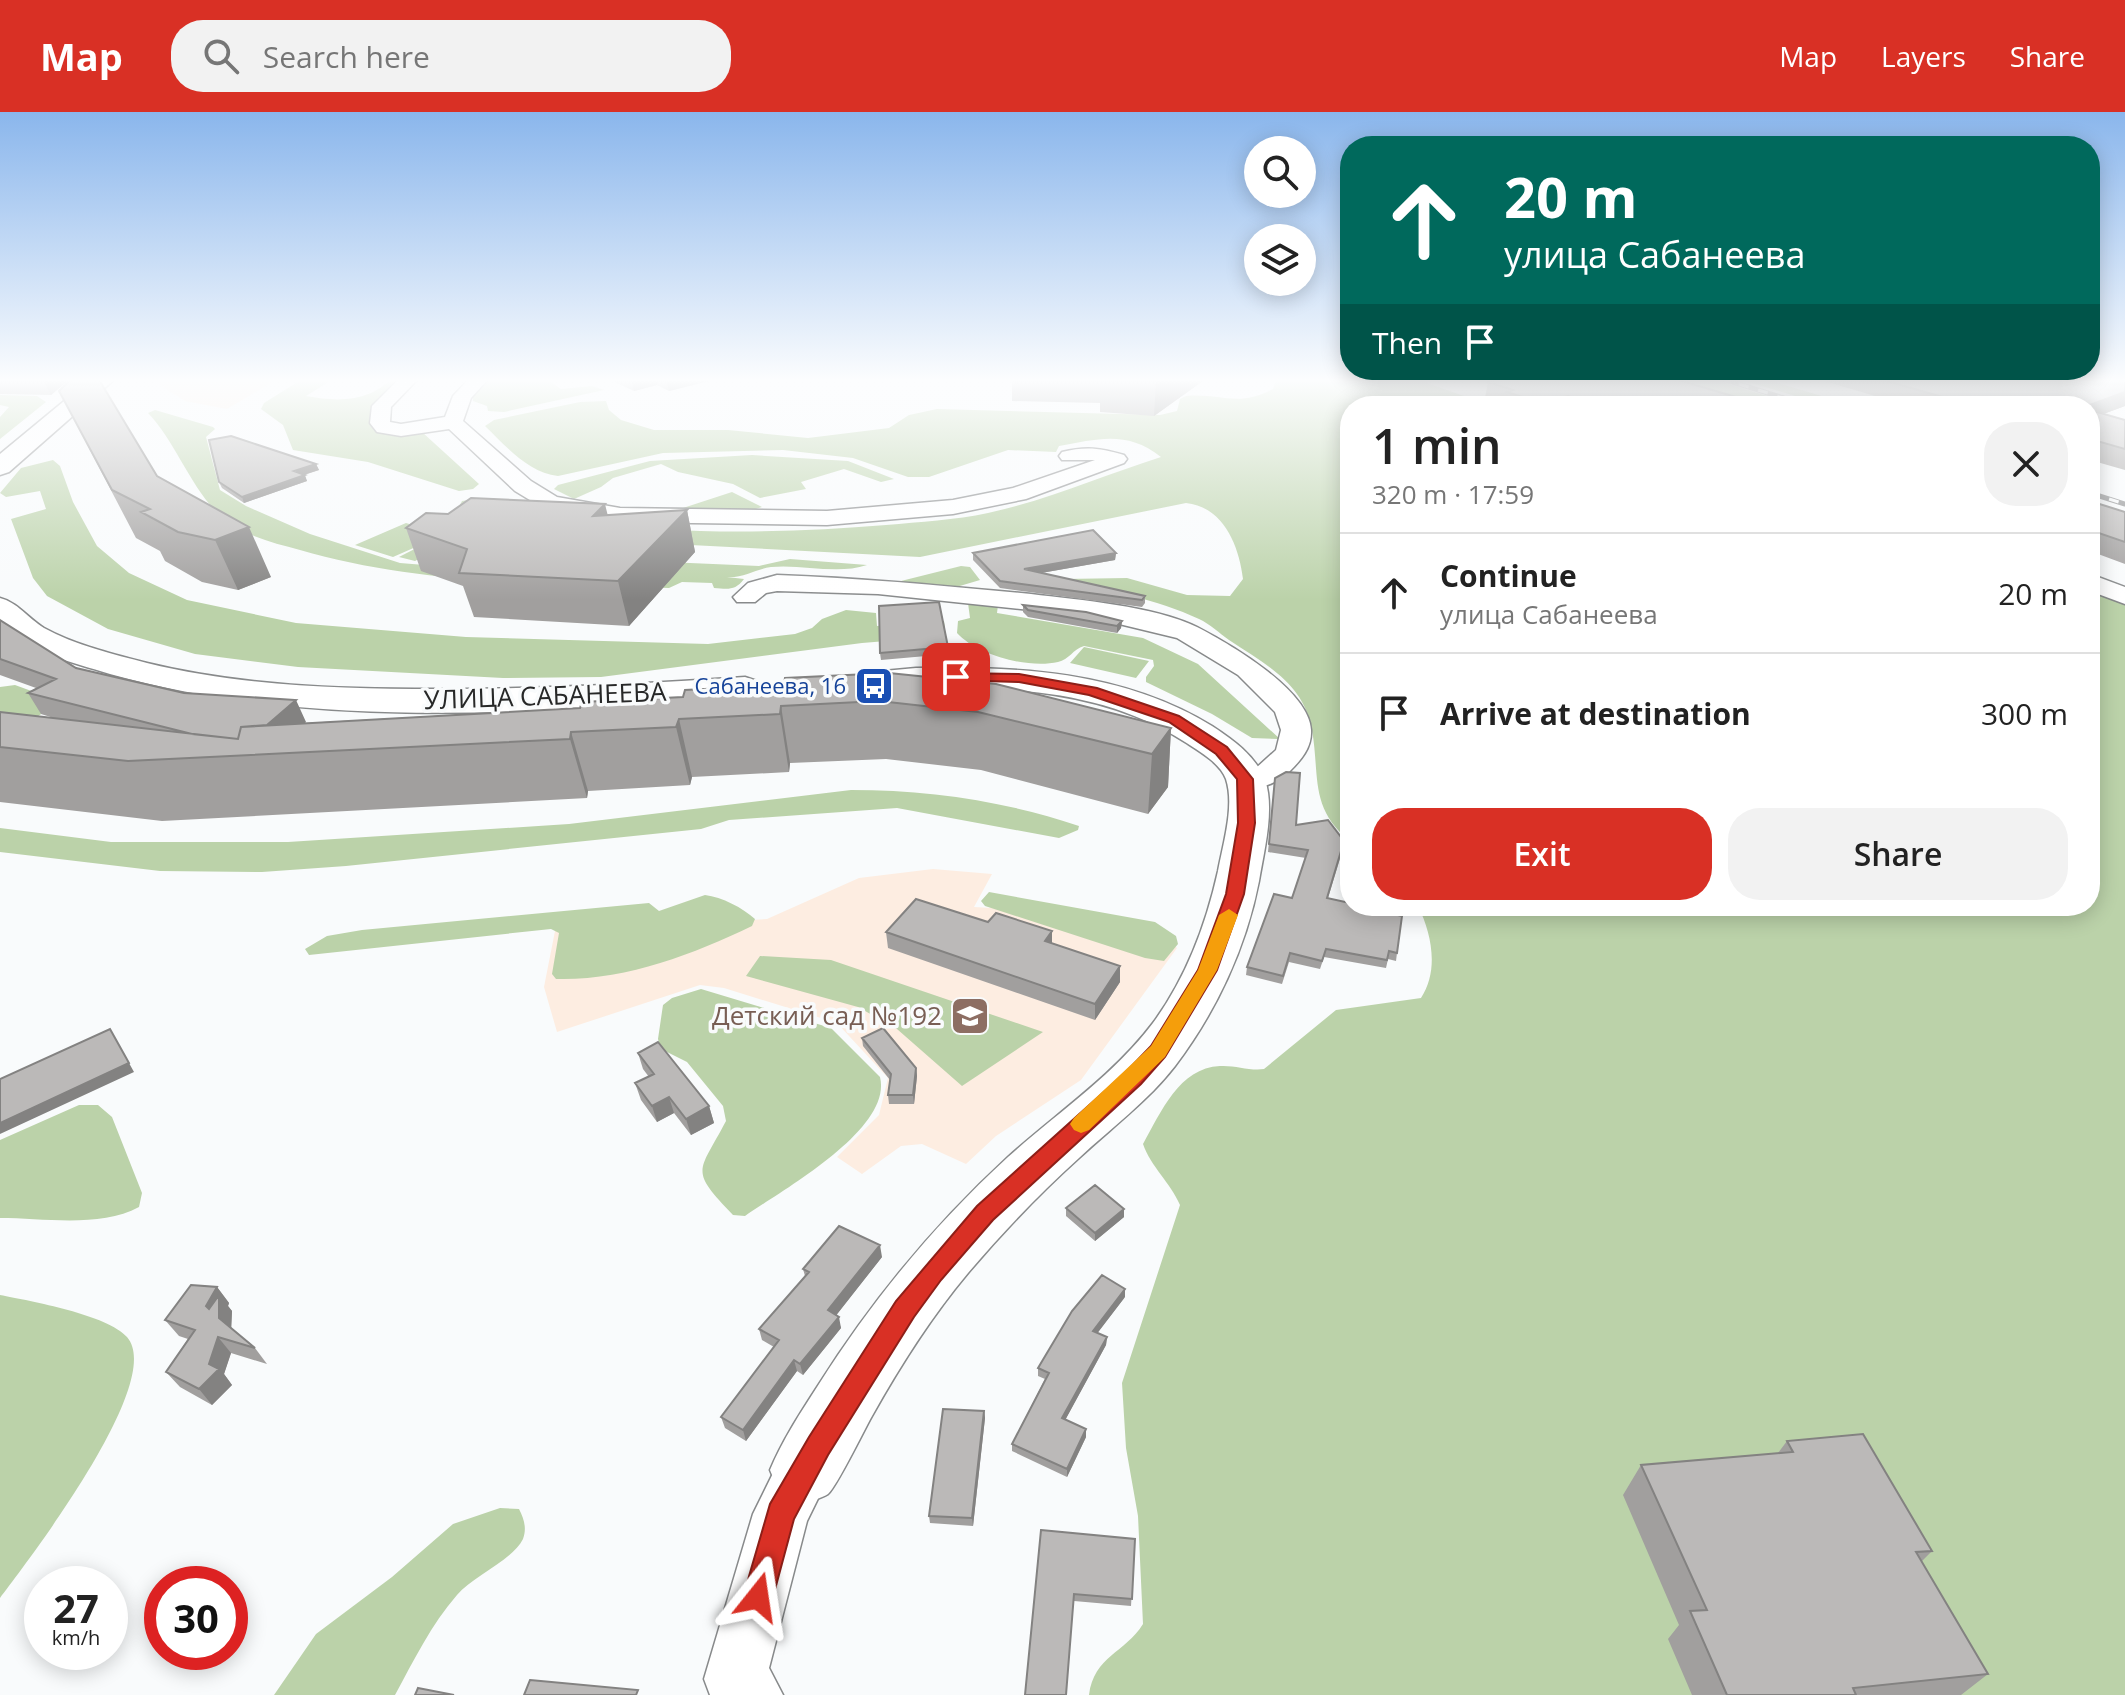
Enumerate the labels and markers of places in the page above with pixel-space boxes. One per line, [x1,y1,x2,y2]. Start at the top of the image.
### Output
pin [922,643,990,711]
bus stop icon: Сабанеева, 16 [853,665,895,707]
place label: Сабанеева, 16 [695,670,846,700]
school or university icon: Детский сад №192 [949,995,991,1037]
place label: Детский сад №192 [712,997,942,1033]

